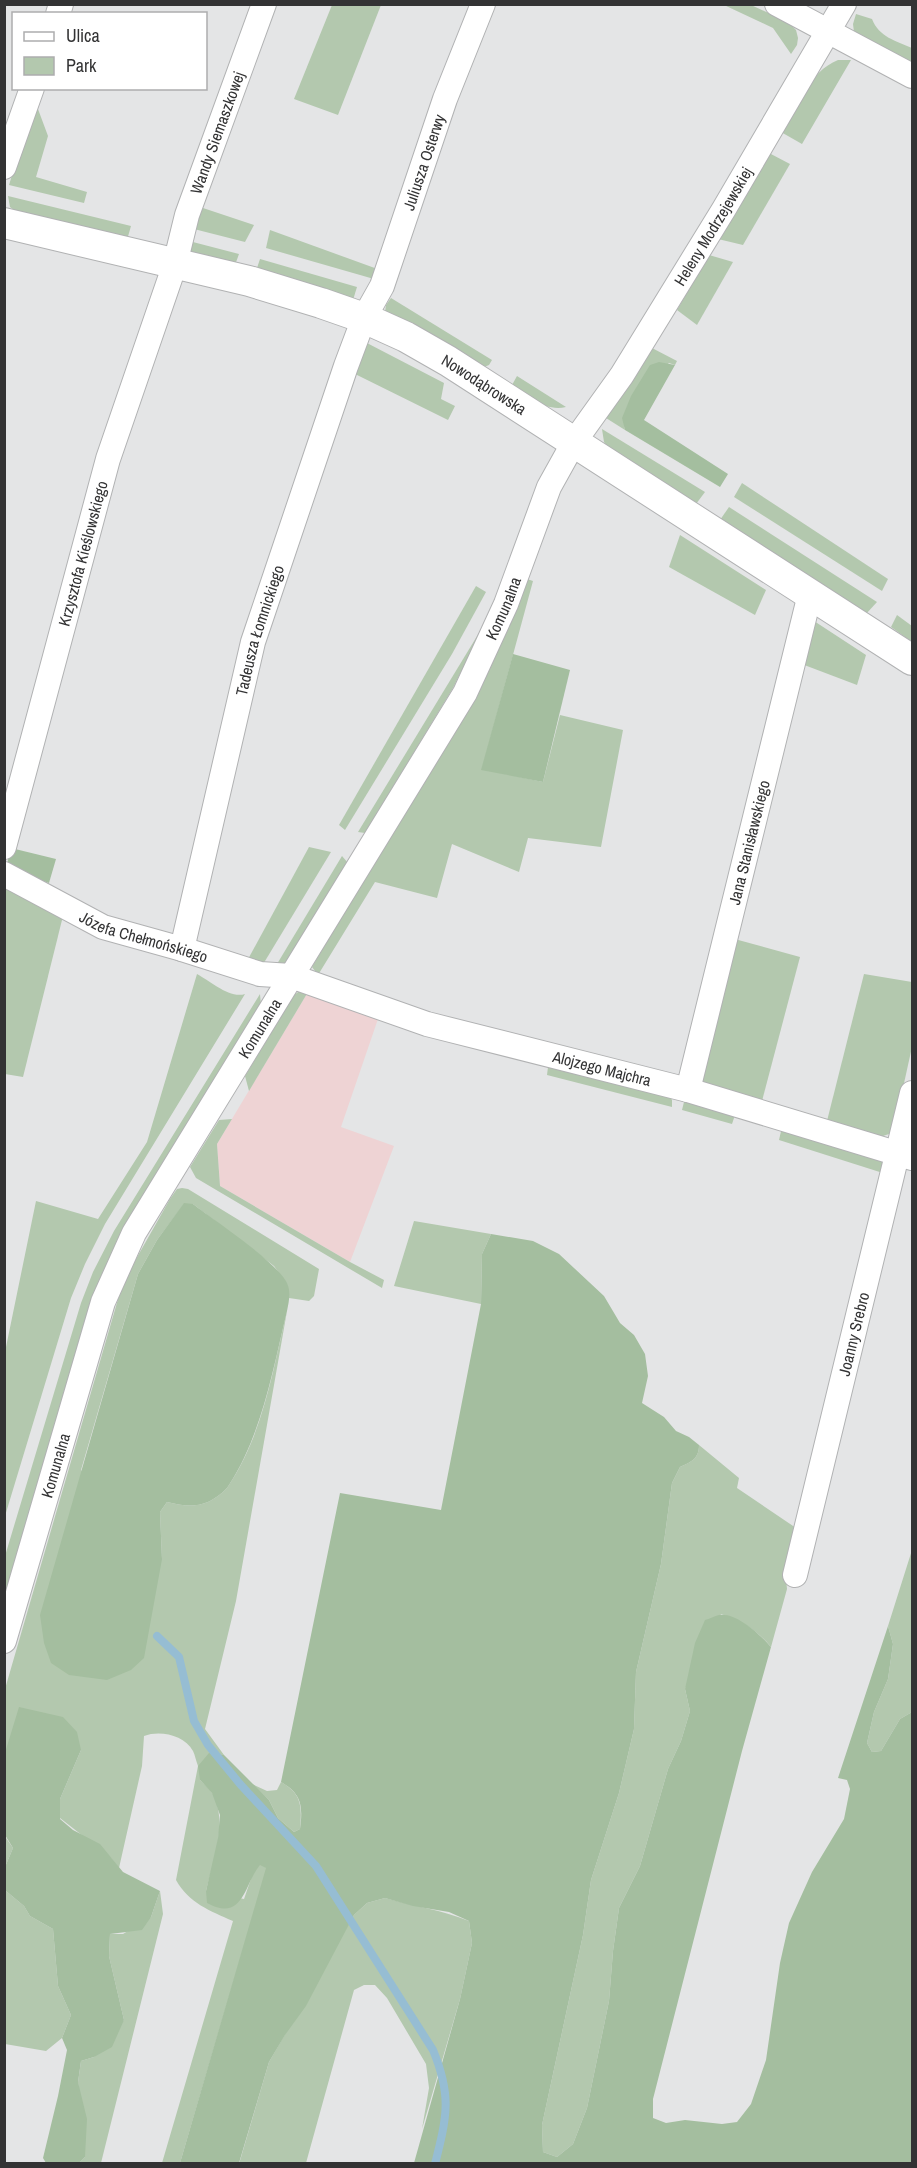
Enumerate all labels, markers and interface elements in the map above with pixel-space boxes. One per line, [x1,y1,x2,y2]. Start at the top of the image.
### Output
legend [12,12,207,90]
text: Ulica [66,23,100,48]
text: Park [66,53,97,78]
street label: Wandy Siemaszkowej [185,68,249,197]
street label: Juliusza Osterwy [397,111,450,213]
street label: Heleny Modrzejewskiej [669,163,757,290]
street label: Nowodąbrowska [438,349,531,420]
street label: Krzysztofa Kieślowskiego [53,478,113,628]
street label: Tadeusza Łomnickiego [230,562,289,698]
street label: Komunalna [480,573,526,643]
street label: Jana Stanisławskiego [723,778,775,907]
street label: Józefa Chełmońskiego [76,905,211,968]
street label: Komunalna [233,994,287,1062]
street label: Alojzego Majchra [550,1045,654,1091]
street label: Joanny Srebro [833,1290,874,1378]
street label: Komunalna [35,1430,75,1500]

